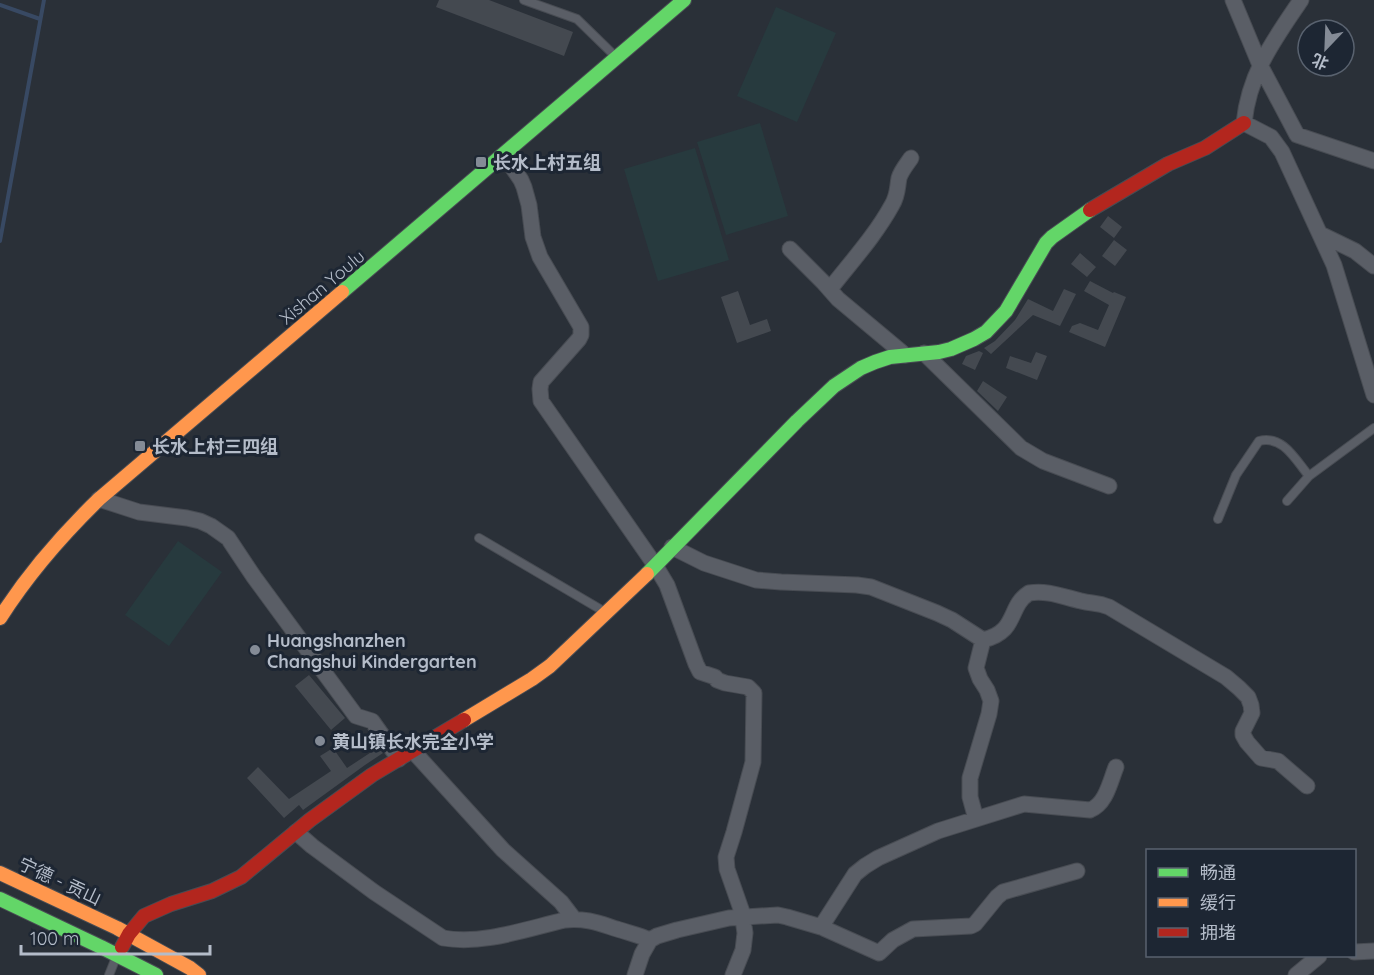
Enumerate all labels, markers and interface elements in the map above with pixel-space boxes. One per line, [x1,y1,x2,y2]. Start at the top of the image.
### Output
north arrow [1296,18,1356,78]
text: 北 [1309,49,1331,74]
place label: 长水上村五组 [493,151,601,174]
marker: 长水上村五组 [474,155,488,169]
street label: Xishan Youlu [275,245,369,329]
place label: 长水上村三四组 [152,435,278,458]
marker: 长水上村三四组 [133,439,147,453]
place label: Huangshanzhen Changshui Kindergarten [267,629,477,673]
marker: Huangshanzhen Changshui Kindergarten [248,643,262,657]
place label: 黄山镇长水完全小学 [332,730,494,753]
marker: 黄山镇长水完全小学 [313,734,327,748]
legend [1146,849,1356,957]
street label: 宁德 - 贡山 [15,852,105,910]
text: 畅通 [1200,861,1236,884]
text: 缓行 [1200,891,1236,914]
scale bar [21,918,210,956]
text: 拥堵 [1200,921,1236,944]
text: 100 m [30,927,79,950]

